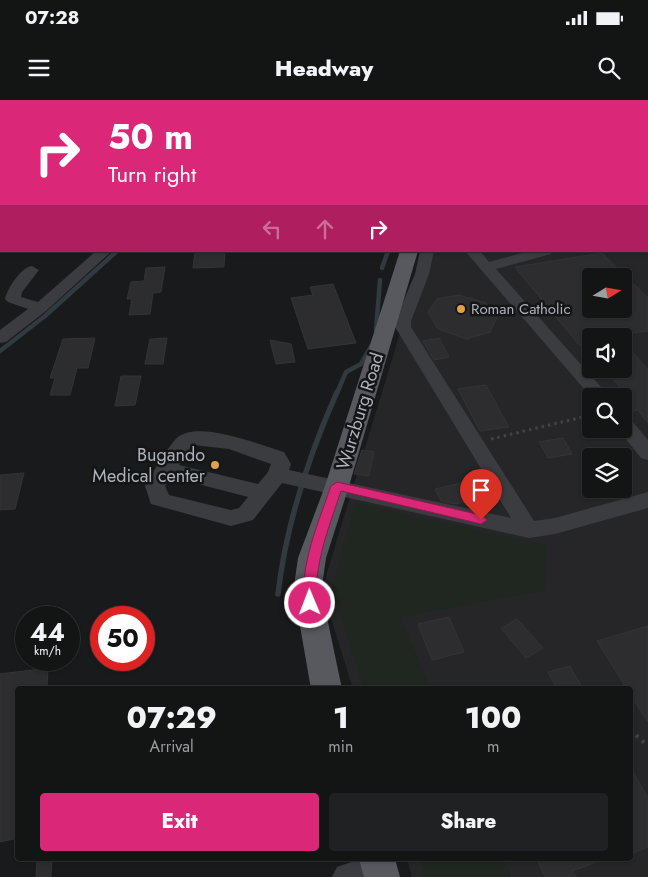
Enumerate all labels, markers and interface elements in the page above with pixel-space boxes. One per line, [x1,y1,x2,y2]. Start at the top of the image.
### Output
text: 07:28 [25,4,80,31]
text: Headway [275,52,373,84]
icon: menu [25,54,53,82]
icon: search [595,54,623,82]
text: 50 m [108,112,193,162]
icon: right [25,120,90,185]
text: Turn right [108,158,196,190]
icon: left [258,215,286,243]
icon: ahead [311,215,339,243]
icon: right [364,215,392,243]
north arrow [582,268,632,318]
map controls [582,268,632,498]
place label: Roman Catholic [471,298,571,320]
marker: Roman Catholic [455,303,467,315]
button: sound [582,328,632,378]
street label: Wurzburg Road [330,349,390,473]
button: search [582,388,632,438]
place label: Bugando Medical center [92,442,206,489]
button: layers [582,448,632,498]
marker: Bugando Medical center [209,459,221,471]
pin [460,469,502,520]
icon: arrive [467,476,495,504]
position arrow [283,576,335,628]
speed limit sign: 50 [90,606,155,671]
text: 44 [30,614,65,650]
text: km/h [34,642,61,660]
text: 07:29 [126,696,217,739]
text: 1 [333,696,349,739]
text: 100 [465,696,522,739]
text: Arrival [150,735,194,758]
text: min [328,735,353,758]
text: m [487,735,499,758]
button: Exit [40,793,319,851]
button: Share [329,793,608,851]

